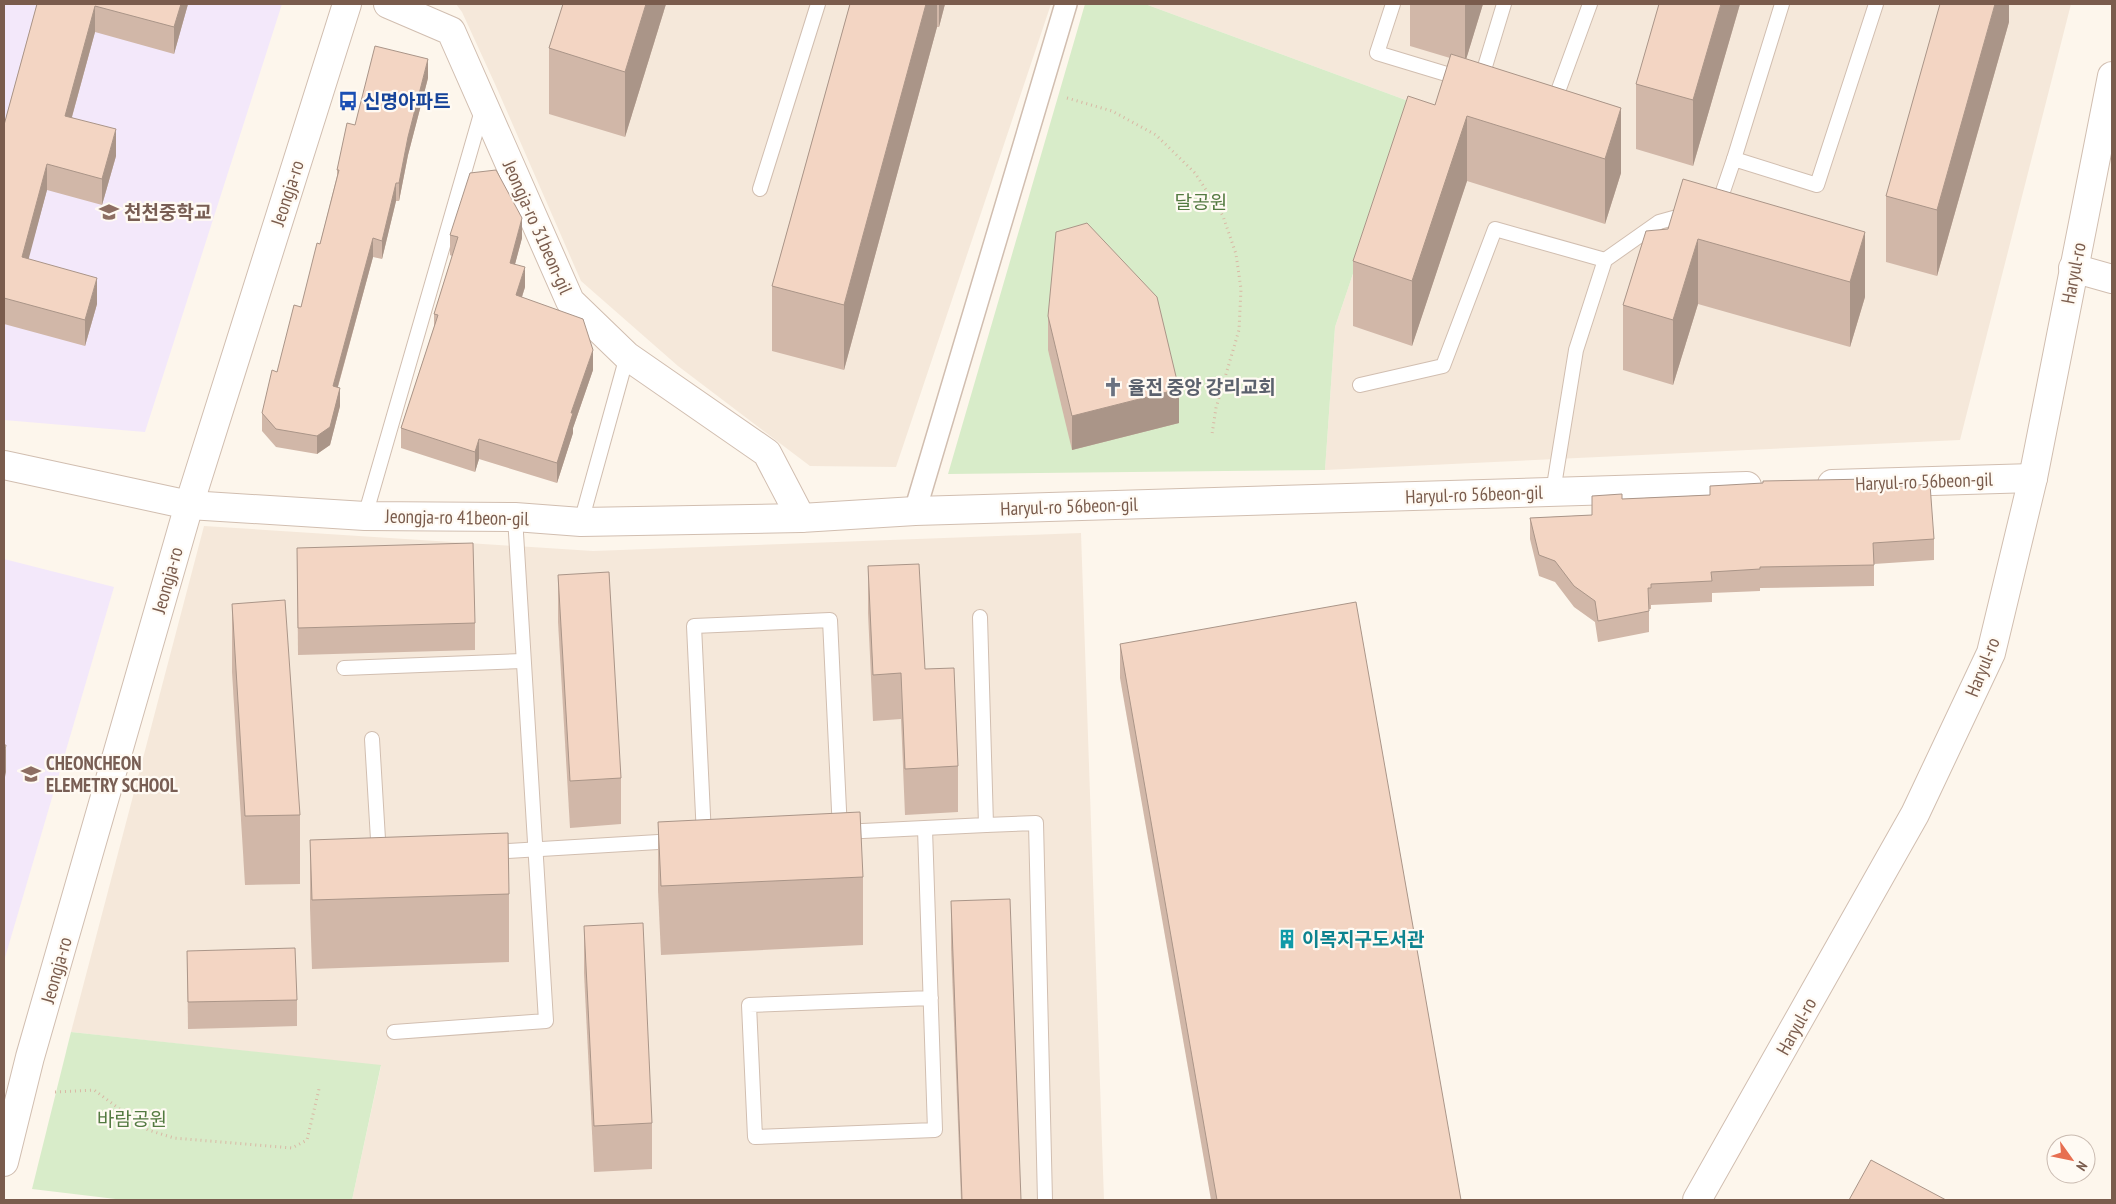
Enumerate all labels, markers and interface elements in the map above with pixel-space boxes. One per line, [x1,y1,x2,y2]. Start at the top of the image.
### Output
place label: 신명아파트 [363,89,450,113]
bus stop icon: 신명아파트 [337,90,359,112]
street label: Jeongja-ro 31beon-gil [497,156,578,298]
street label: Jeongja-ro [265,157,309,230]
park label: 달공원 [1175,190,1227,214]
place label: 천천중학교 [124,200,211,224]
school or university icon: 천천중학교 [98,201,120,223]
street label: Haryul-ro [2055,240,2091,306]
place label: 율전 중앙 강리교회 [1128,375,1276,399]
church icon: 율전 중앙 강리교회 [1102,376,1124,398]
street label: Haryul-ro 56beon-gil [1855,467,1994,495]
street label: Haryul-ro 56beon-gil [1405,480,1544,508]
street label: Haryul-ro 56beon-gil [1000,492,1139,520]
street label: Jeongja-ro 41beon-gil [384,504,530,530]
street label: Jeongja-ro [146,544,188,617]
street label: Haryul-ro [1959,634,2005,700]
place label: CHEONCHEON ELEMETRY SCHOOL [46,751,178,797]
school or university icon: CHEONCHEON ELEMETRY SCHOOL [20,763,42,785]
place label: 이목지구도서관 [1302,927,1425,951]
building icon: 이목지구도서관 [1276,928,1298,950]
street label: Jeongja-ro [35,934,77,1007]
street label: Haryul-ro [1771,993,1821,1059]
park label: 바람공원 [97,1107,167,1131]
north arrow [2046,1134,2096,1184]
text: N [2072,1158,2092,1174]

